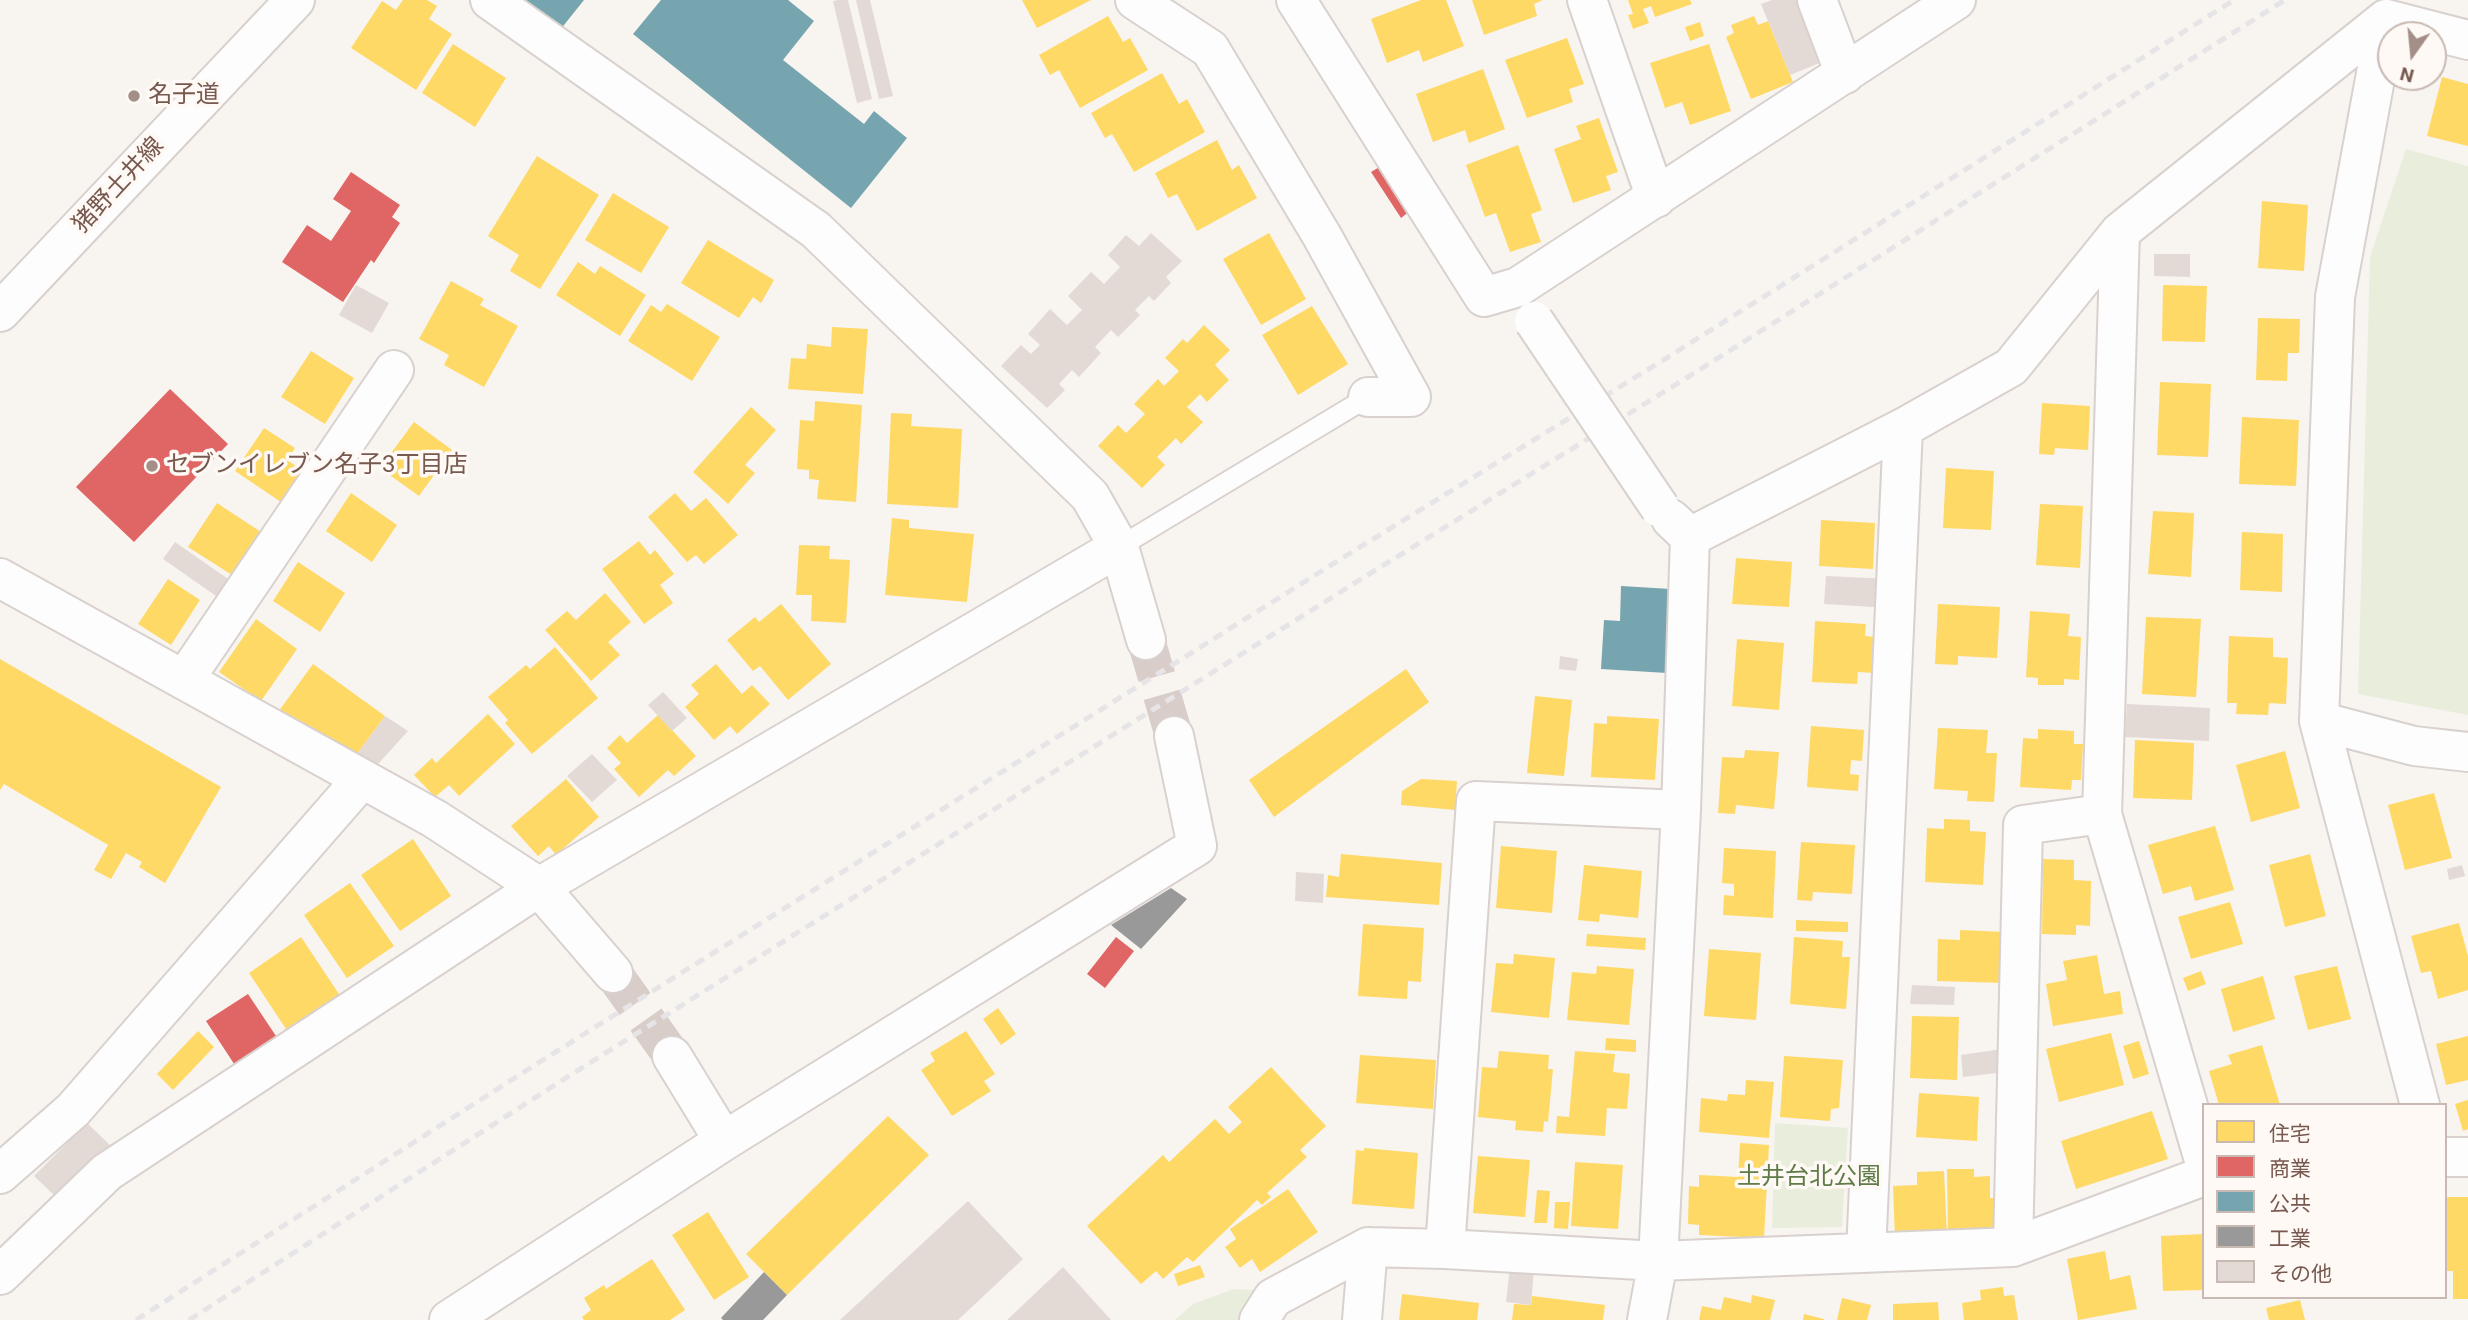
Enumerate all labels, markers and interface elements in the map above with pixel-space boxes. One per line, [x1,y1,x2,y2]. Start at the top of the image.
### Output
north arrow [2377,21,2447,91]
text: N [2398,62,2416,88]
place label: 名子道 [148,82,220,110]
marker: 名子道 [126,88,142,104]
street label: 猪野土井線 [68,132,170,240]
place label: セブンイレブン名子3丁目店 [166,452,467,480]
marker: セブンイレブン名子3丁目店 [144,458,160,474]
legend [2202,1103,2447,1299]
text: 住宅 [2269,1122,2311,1146]
text: 商業 [2269,1157,2311,1181]
park label: 土井台北公園 [1737,1164,1881,1192]
text: 公共 [2269,1192,2311,1216]
text: 工業 [2269,1227,2311,1251]
text: その他 [2269,1262,2332,1286]

